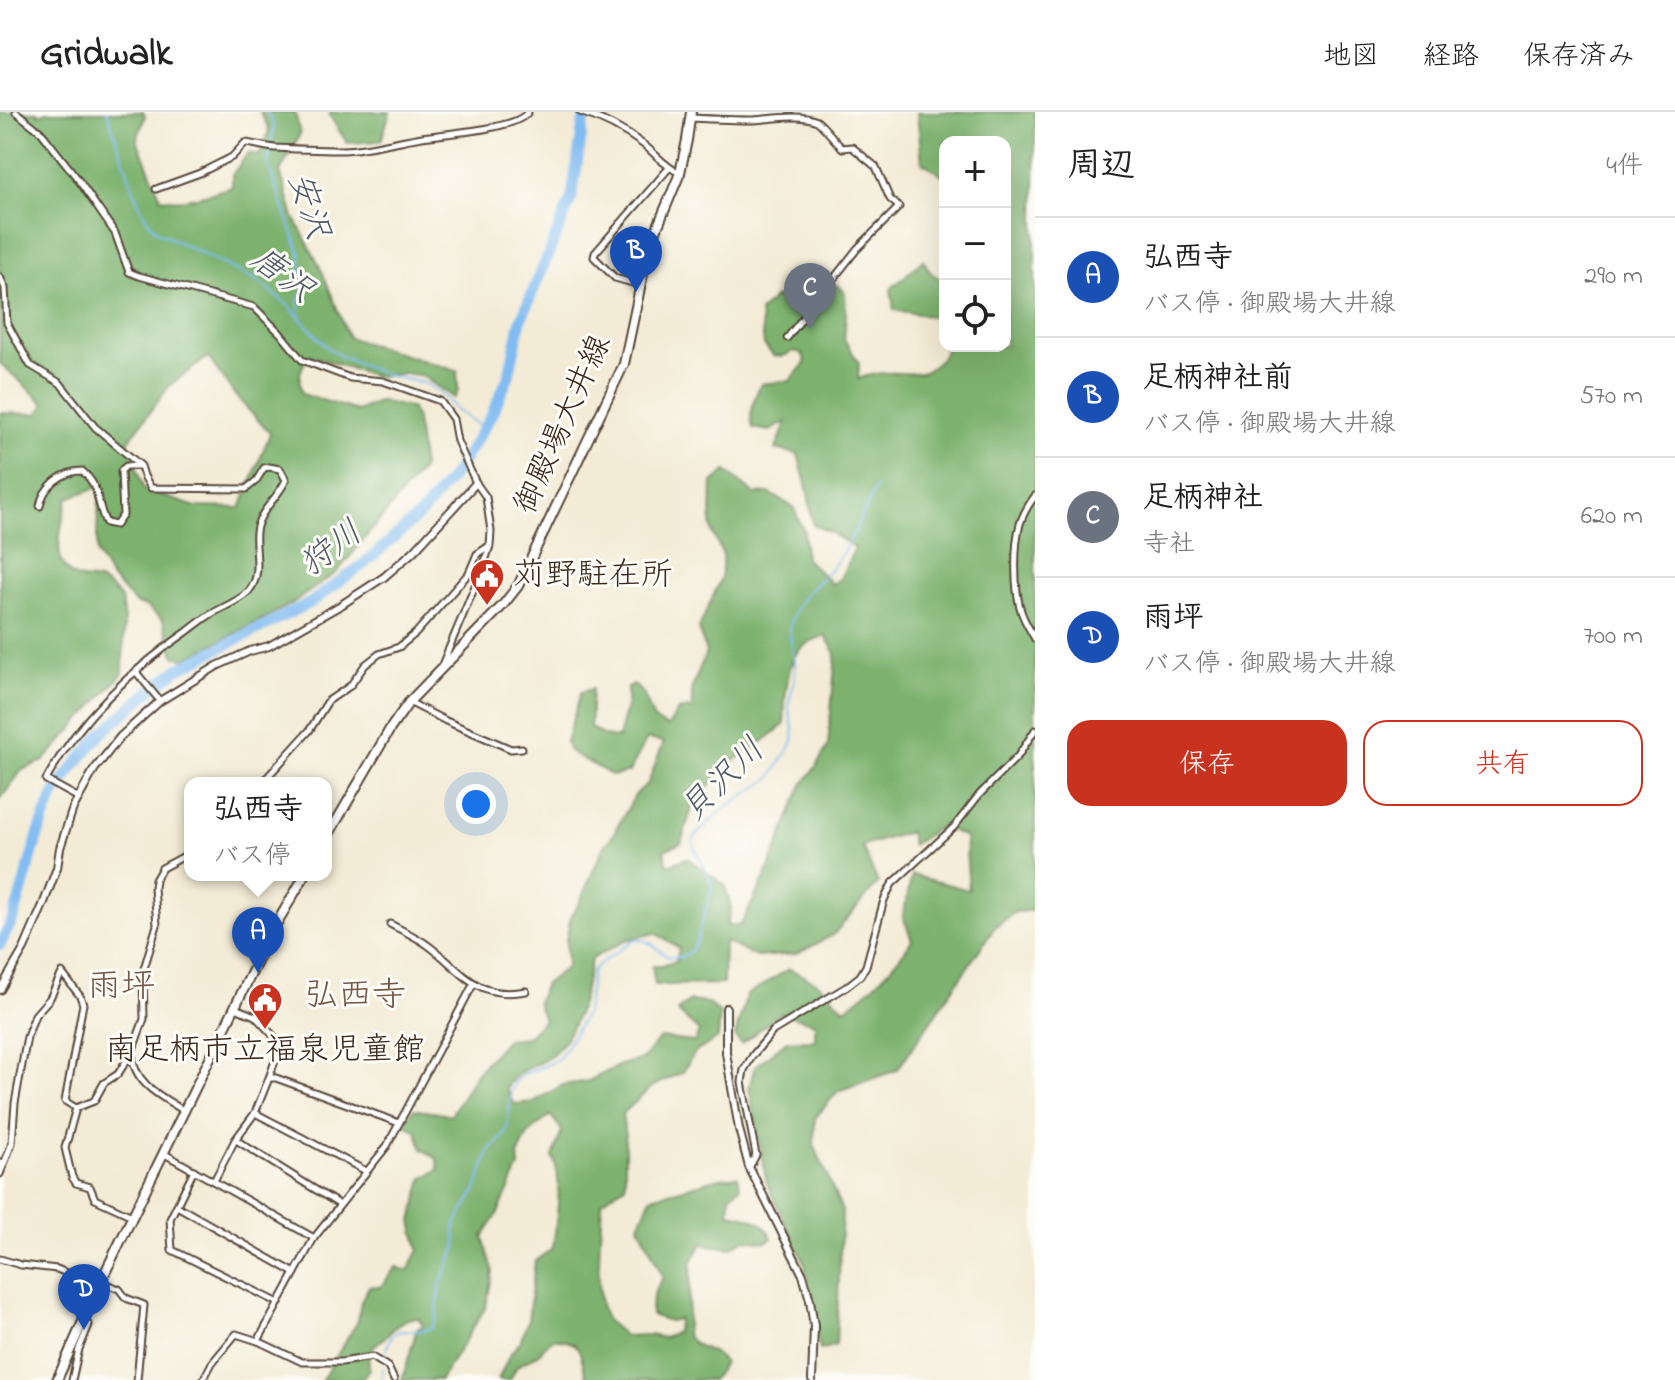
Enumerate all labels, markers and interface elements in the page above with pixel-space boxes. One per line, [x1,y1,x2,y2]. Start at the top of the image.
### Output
text: Gridwalk [40,27,172,83]
text: 地図 [1323,37,1379,78]
text: 経路 [1423,37,1479,78]
text: 保存済み [1523,37,1635,78]
map controls [939,136,1011,352]
button: + [939,136,1011,208]
text: 周辺 [1067,142,1135,192]
text: 4件 [1606,148,1643,186]
water label: 安沢 [273,166,342,247]
button: − [939,208,1011,280]
pin: B [610,226,662,292]
water label: 唐沢 [239,236,324,317]
text: 弘西寺 [1143,237,1233,281]
text: A [1085,258,1101,296]
text: 290 m [1584,258,1643,296]
pin: C [784,263,836,329]
button: locate [939,280,1011,352]
text: バス停 · 御殿場大井線 [1143,286,1396,324]
street label: 御殿場大井線 [503,328,625,522]
text: 足柄神社前 [1143,357,1293,401]
text: B [1084,378,1102,416]
text: 570 m [1580,378,1643,416]
text: バス停 · 御殿場大井線 [1143,406,1396,444]
text: 足柄神社 [1143,477,1263,521]
text: C [1086,498,1100,536]
text: 620 m [1581,498,1643,536]
water label: 狩川 [290,510,374,590]
text: 寺社 [1143,526,1195,564]
place label: 苅野駐在所 [513,553,673,600]
public building icon: 苅野駐在所 [468,557,506,607]
text: 雨坪 [1143,597,1203,641]
text: D [1083,618,1103,656]
text: 700 m [1583,618,1643,656]
text: バス停 · 御殿場大井線 [1143,646,1396,684]
button: 保存 [1067,720,1347,806]
button: 共有 [1363,720,1643,806]
water label: 貝沢川 [670,727,778,835]
popup [184,777,332,881]
your location [456,784,496,824]
text: 弘西寺 [213,789,303,833]
text: バス停 [213,838,291,876]
pin: A [232,907,284,973]
district label: 雨坪 [87,963,155,1013]
district label: 弘西寺 [304,972,406,1022]
public building icon: 南足柄市立福泉児童館 [246,981,284,1031]
place label: 南足柄市立福泉児童館 [105,1028,425,1075]
pin: D [58,1264,110,1330]

